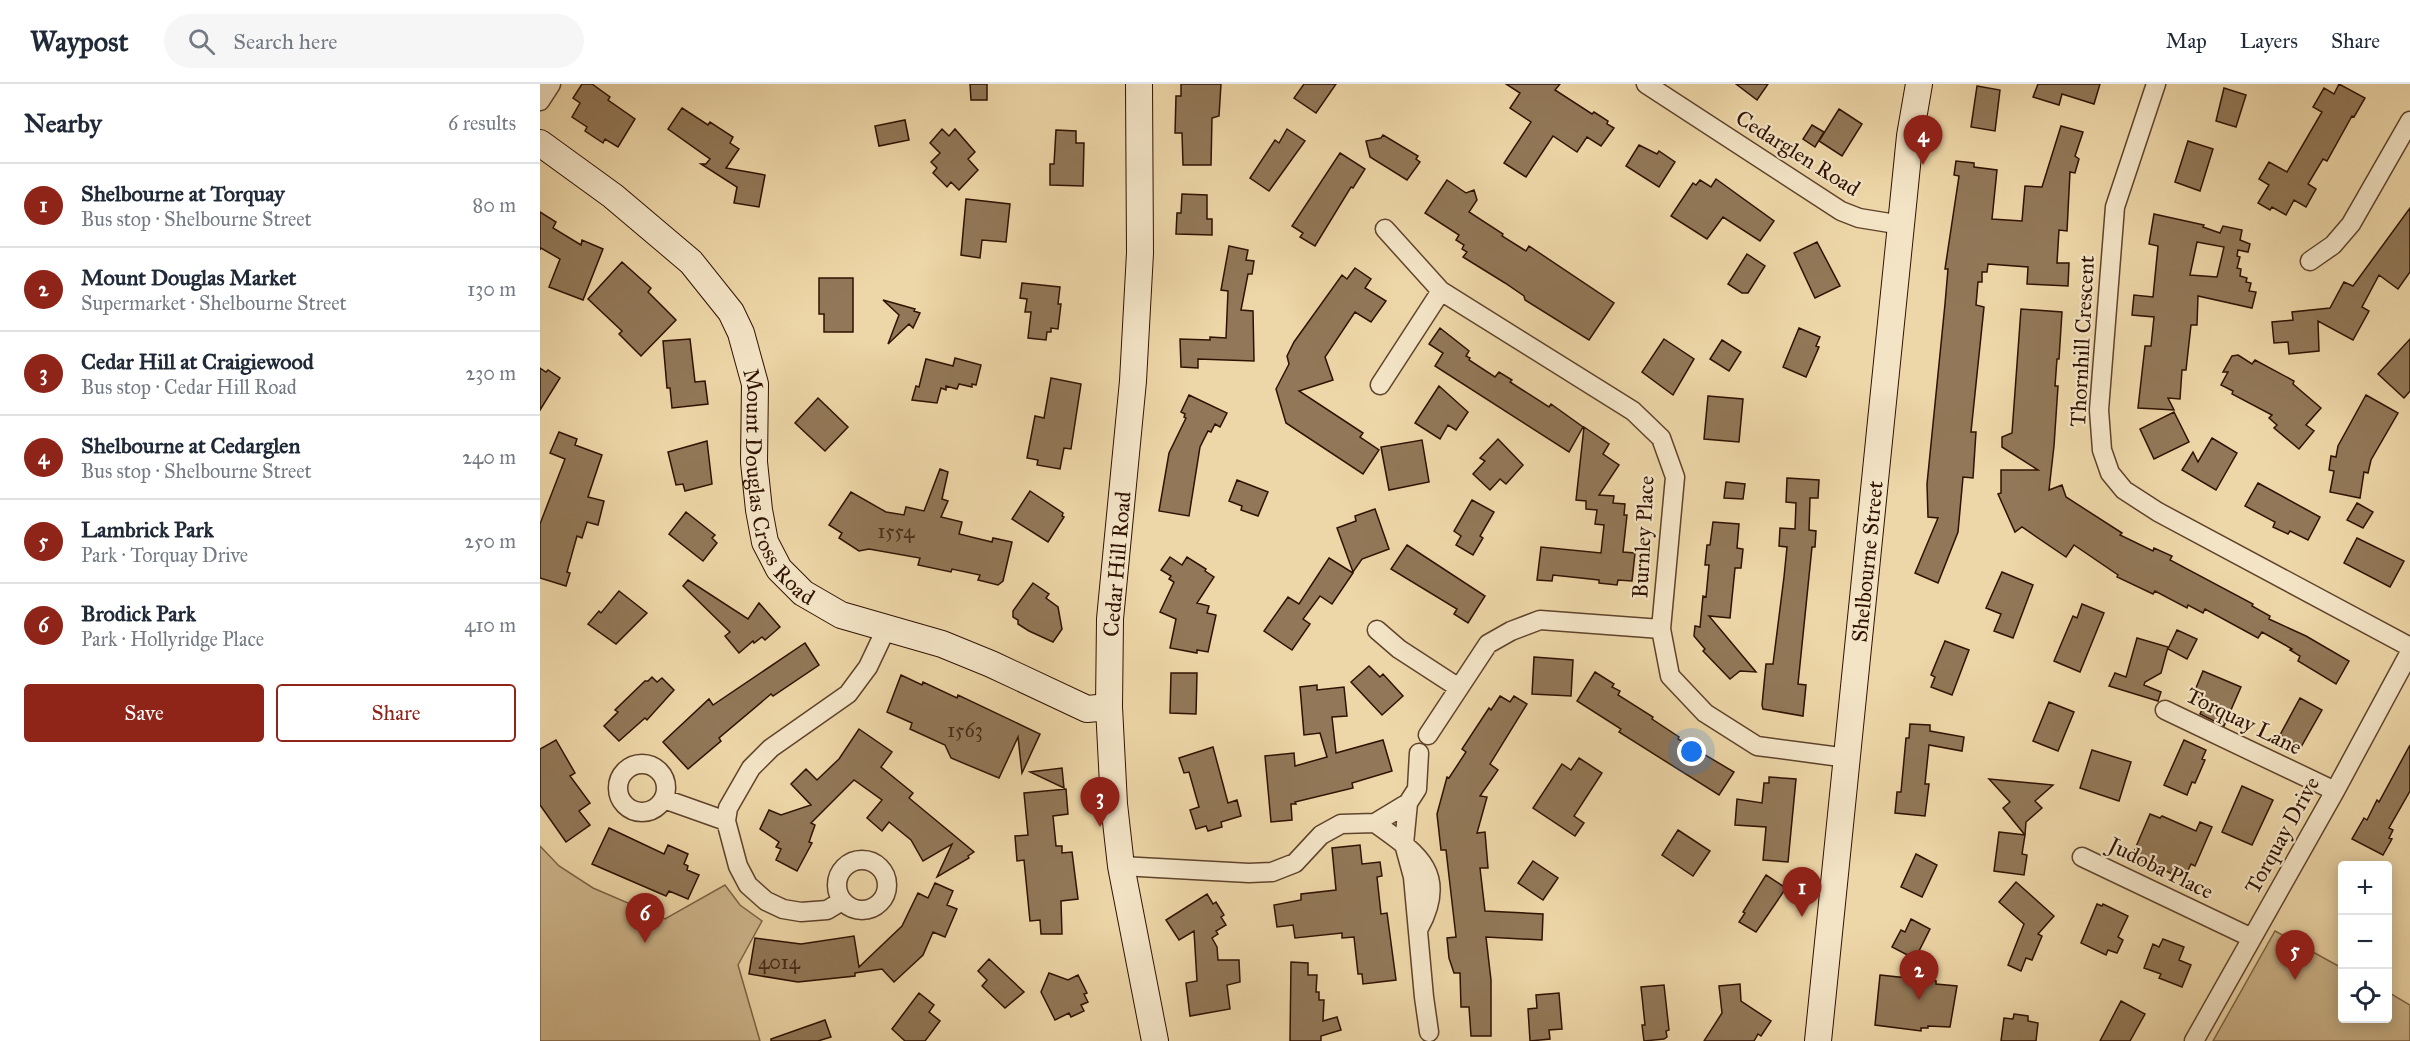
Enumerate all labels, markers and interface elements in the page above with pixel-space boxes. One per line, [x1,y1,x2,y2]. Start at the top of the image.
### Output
search box [164,14,584,68]
text: Waypost [30,24,128,59]
icon: search [185,25,218,58]
text: Search here [233,28,337,55]
text: Map [2166,28,2207,54]
text: Layers [2240,28,2298,54]
text: Share [2331,28,2380,54]
street label: Cedarglen Road [1731,104,1865,202]
text: Nearby [24,107,102,139]
text: 6 results [448,111,516,135]
pin: 4 [1904,116,1942,165]
text: Shelbourne at Torquay [81,180,285,207]
text: 1 [40,193,47,217]
text: 80 m [473,193,516,217]
text: Bus stop · Shelbourne Street [81,207,312,231]
street label: Thornhill Crescent [2064,254,2100,427]
text: Mount Douglas Market [81,264,296,291]
text: 2 [39,277,48,301]
text: 130 m [467,277,516,301]
text: Supermarket · Shelbourne Street [81,291,347,315]
text: Cedar Hill at Craigiewood [81,348,314,375]
text: 3 [40,361,48,385]
text: 230 m [465,361,516,385]
street label: Mount Douglas Cross Road [738,365,820,610]
text: Bus stop · Cedar Hill Road [81,375,297,399]
text: Shelbourne at Cedarglen [81,432,300,459]
text: 4 [38,445,49,469]
text: 240 m [462,445,516,469]
text: Bus stop · Shelbourne Street [81,459,312,483]
street label: Burnley Place [1626,475,1660,599]
street label: Shelbourne Street [1845,479,1888,644]
street label: Cedar Hill Road [1097,490,1137,638]
text: Lambrick Park [81,516,214,543]
house number: 1554 [878,519,915,543]
text: 5 [39,529,48,553]
text: 250 m [464,529,516,553]
text: Park · Torquay Drive [81,543,248,567]
text: Brodick Park [81,600,196,627]
text: 6 [38,613,49,637]
text: 410 m [464,613,516,637]
text: Park · Hollyridge Place [81,627,264,651]
street label: Torquay Lane [2182,681,2306,761]
button: Save [24,684,264,742]
button: Share [276,684,516,742]
house number: 1563 [947,718,983,742]
your location [1677,737,1706,766]
street label: Torquay Drive [2239,772,2325,898]
pin: 3 [1080,778,1120,827]
street label: Judoba Place [2102,830,2218,905]
map controls [2338,861,2392,1023]
button: + [2338,861,2392,915]
pin: 1 [1782,868,1822,917]
pin: 6 [626,894,664,943]
button: − [2338,915,2392,969]
pin: 5 [2276,930,2314,980]
house number: 4014 [758,950,801,974]
pin: 2 [1900,950,1938,1000]
button: locate [2338,969,2392,1023]

